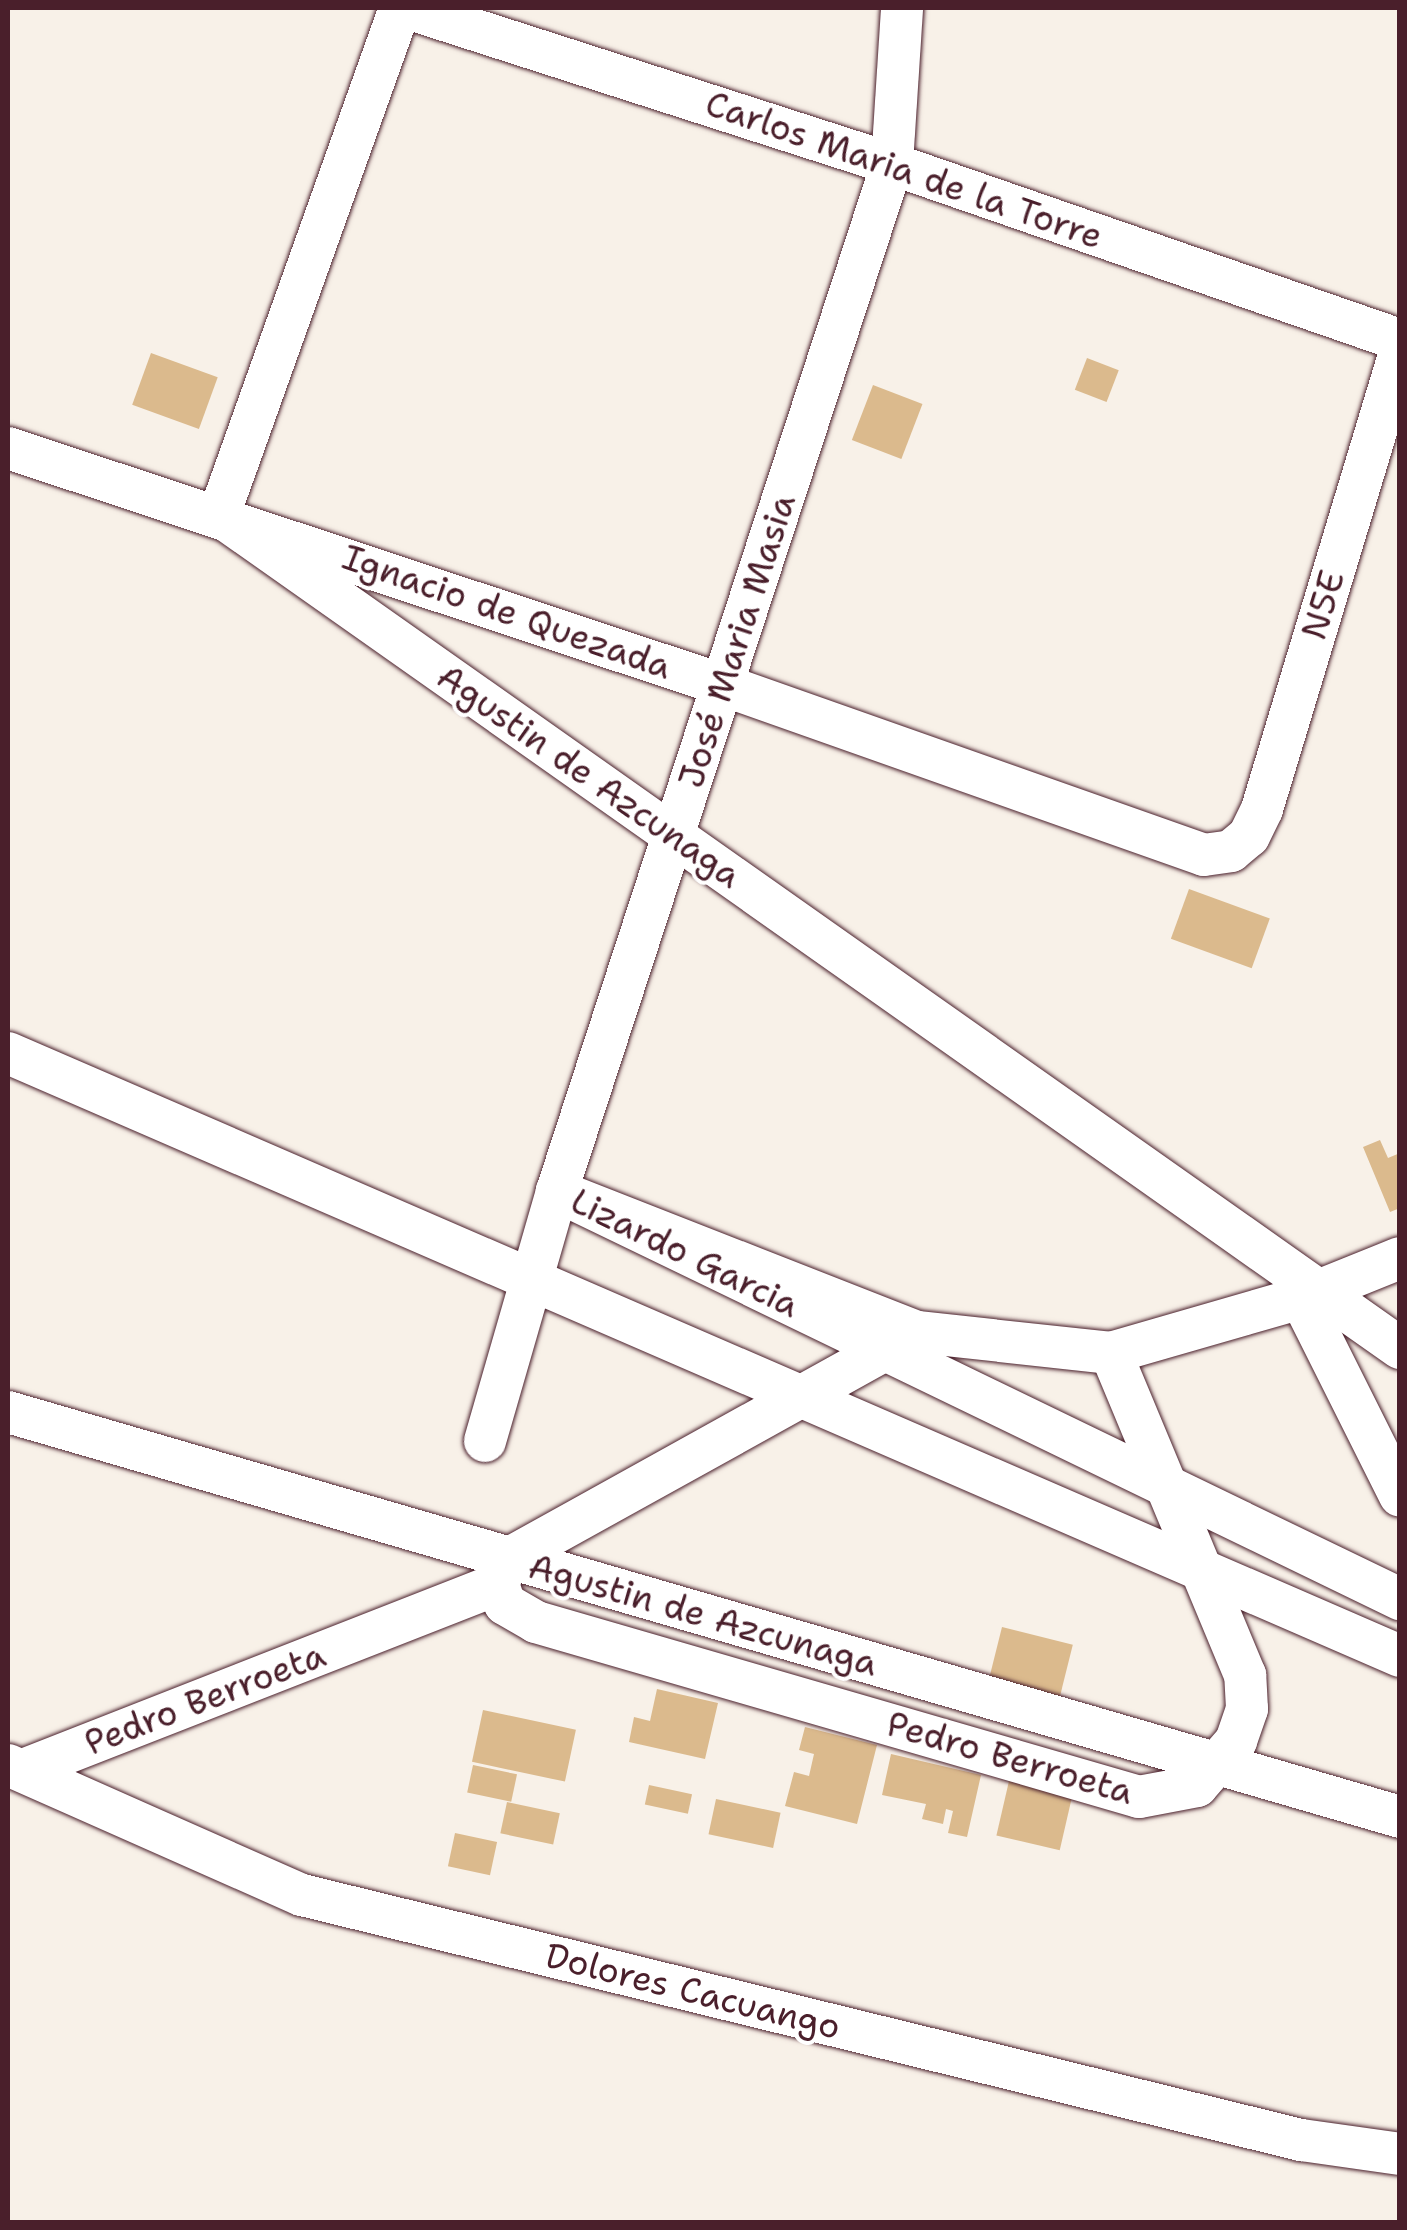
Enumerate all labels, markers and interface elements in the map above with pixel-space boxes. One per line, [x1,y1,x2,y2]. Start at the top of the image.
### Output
street label: Carlos Maria de la Torre [700,82,1108,258]
street label: José Maria Masia [670,489,804,793]
street label: Ignacio de Quezada [337,536,677,688]
street label: N5E [1293,565,1353,645]
street label: Agustin de Azcunaga [429,655,749,897]
street label: Lizardo Garcia [564,1180,806,1326]
street label: Agustin de Azcunaga [524,1545,882,1685]
street label: Pedro Berroeta [79,1634,331,1764]
street label: Pedro Berroeta [882,1703,1138,1813]
street label: Dolores Cacuango [541,1934,845,2048]

